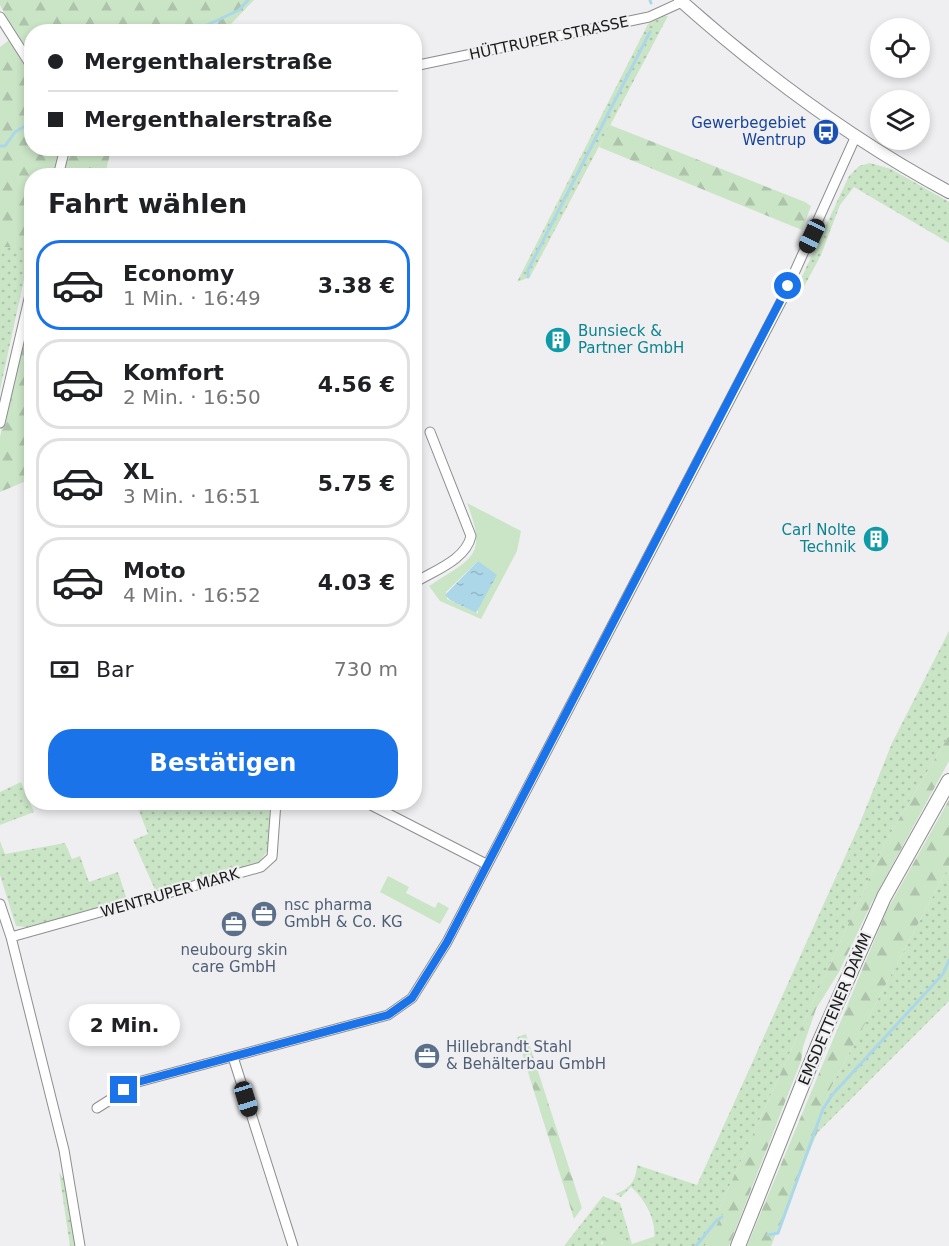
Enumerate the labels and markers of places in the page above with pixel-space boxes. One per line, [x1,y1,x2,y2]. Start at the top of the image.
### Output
place label: Gewerbegebiet Wentrup [691,114,806,149]
bus stop icon: Gewerbegebiet Wentrup [811,117,841,147]
place label: Bunsieck & Partner GmbH [578,322,684,357]
building icon: Bunsieck & Partner GmbH [543,325,573,355]
place label: Carl Nolte Technik [782,521,856,556]
building icon: Carl Nolte Technik [861,524,891,554]
place label: nsc pharma GmbH & Co. KG [284,896,403,931]
office icon: nsc pharma GmbH & Co. KG [249,899,279,929]
office icon: neubourg skin care GmbH [219,909,249,939]
place label: neubourg skin care GmbH [181,941,287,976]
place label: Hillebrandt Stahl & Behälterbau GmbH [446,1038,606,1073]
office icon: Hillebrandt Stahl & Behälterbau GmbH [412,1041,442,1071]

